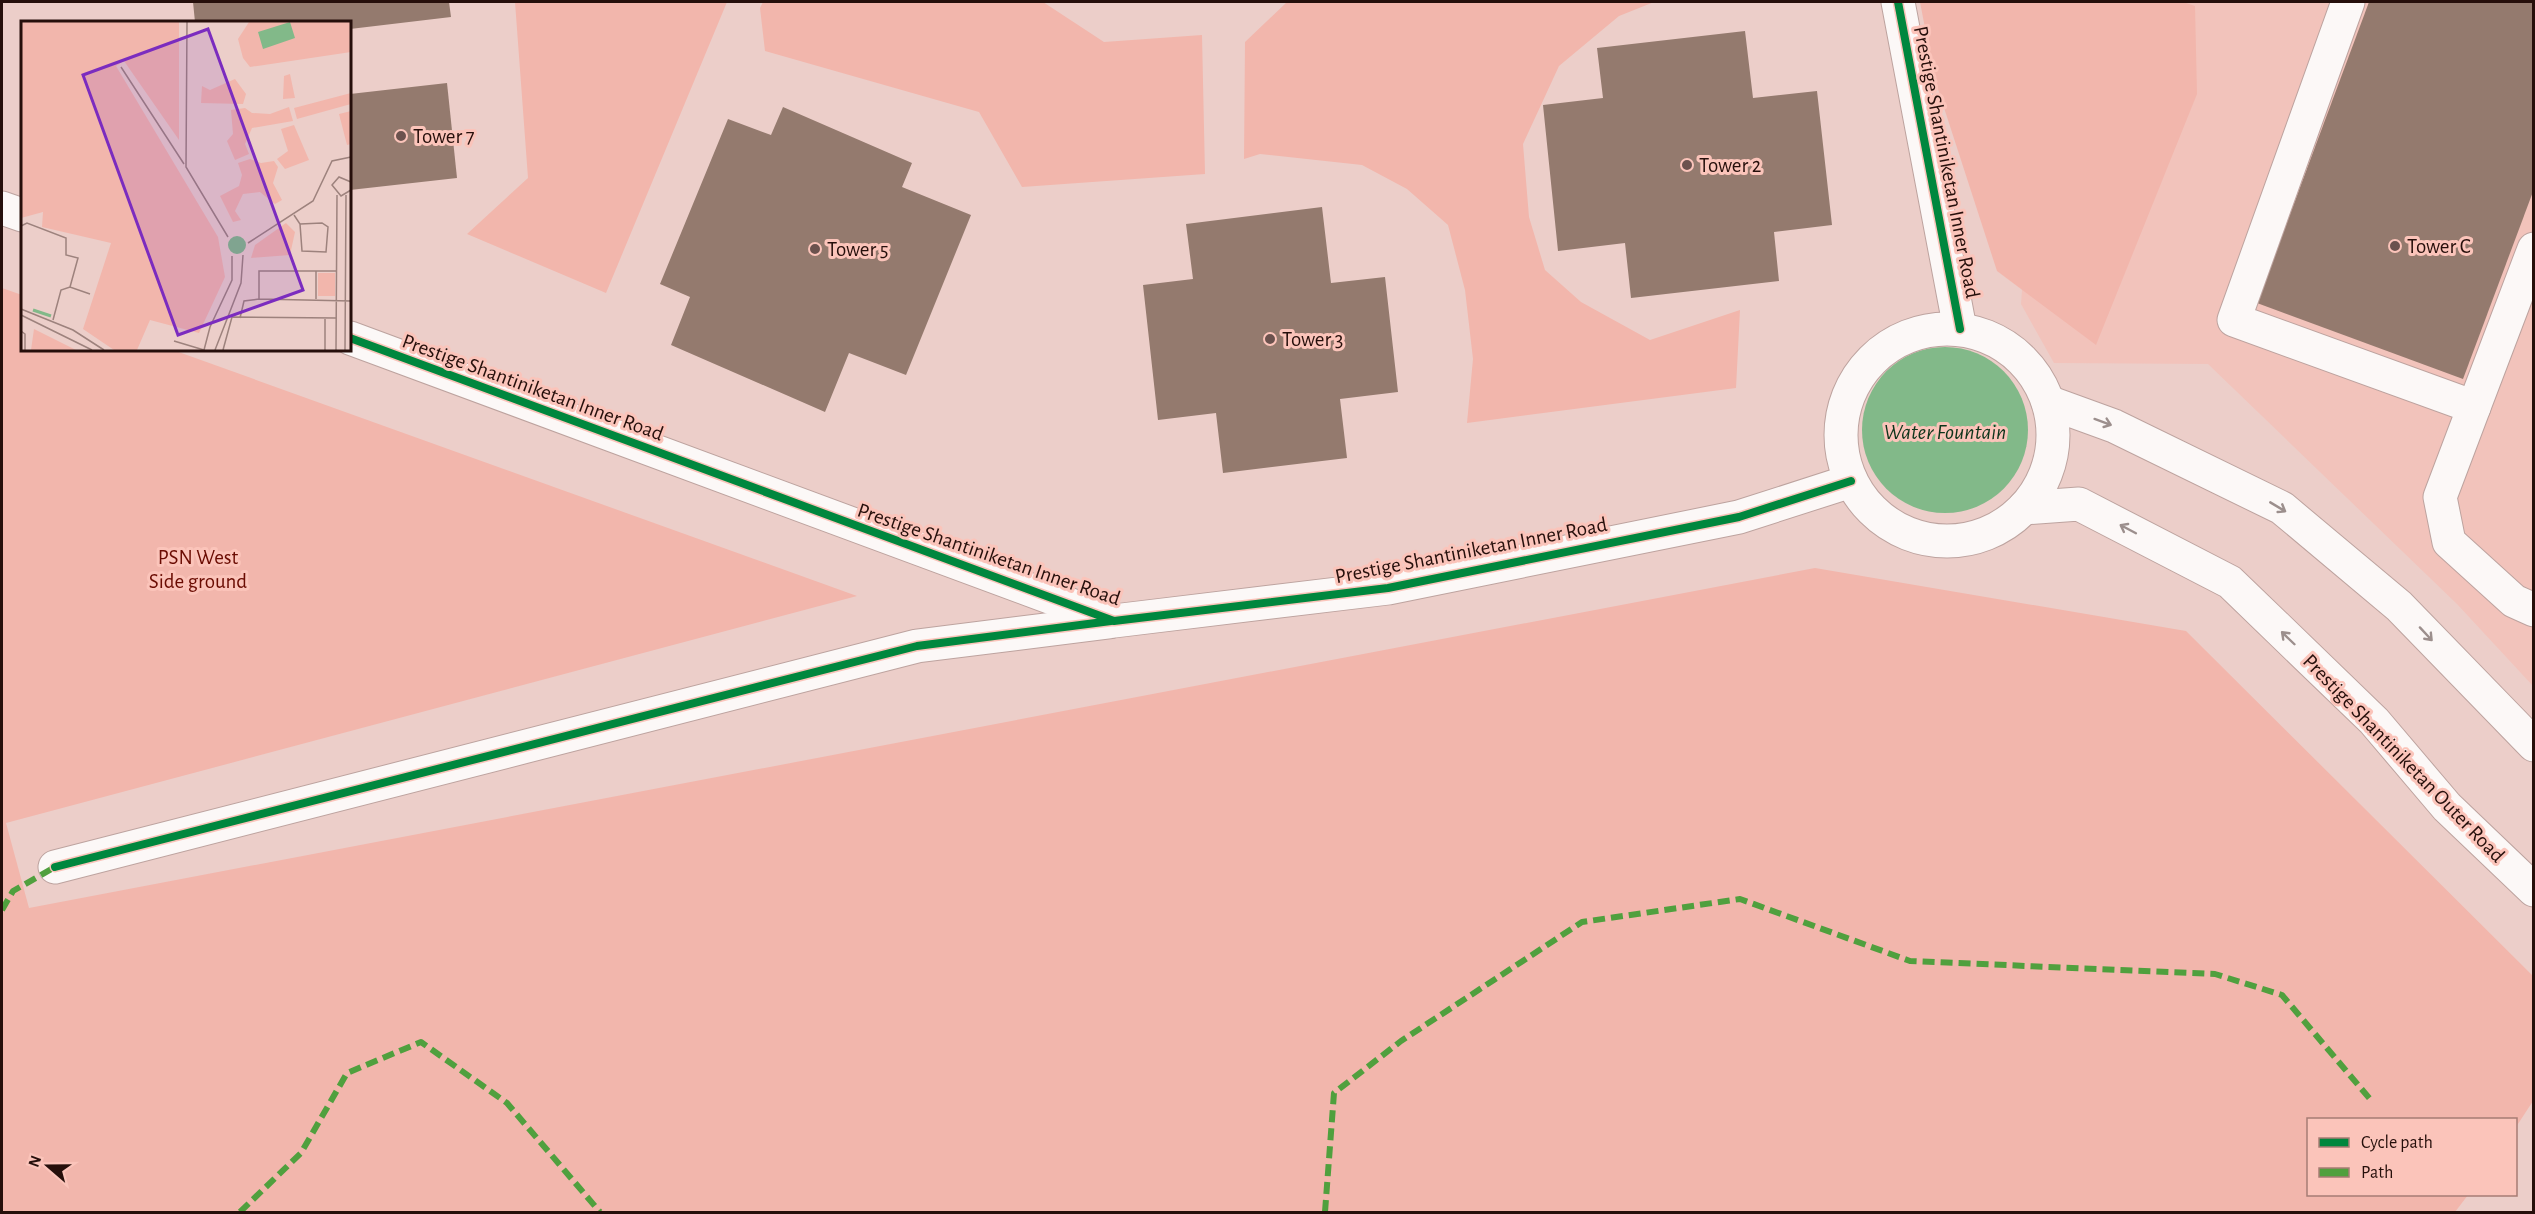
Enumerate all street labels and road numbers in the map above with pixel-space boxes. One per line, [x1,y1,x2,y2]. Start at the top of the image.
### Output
street label: Prestige Shantiniketan Inner Road [1910,24,1983,300]
street label: Prestige Shantiniketan Inner Road [399,330,667,445]
street label: Prestige Shantiniketan Inner Road [855,500,1123,609]
street label: Prestige Shantiniketan Inner Road [1333,514,1609,587]
street label: Prestige Shantiniketan Outer Road [2299,650,2509,867]

